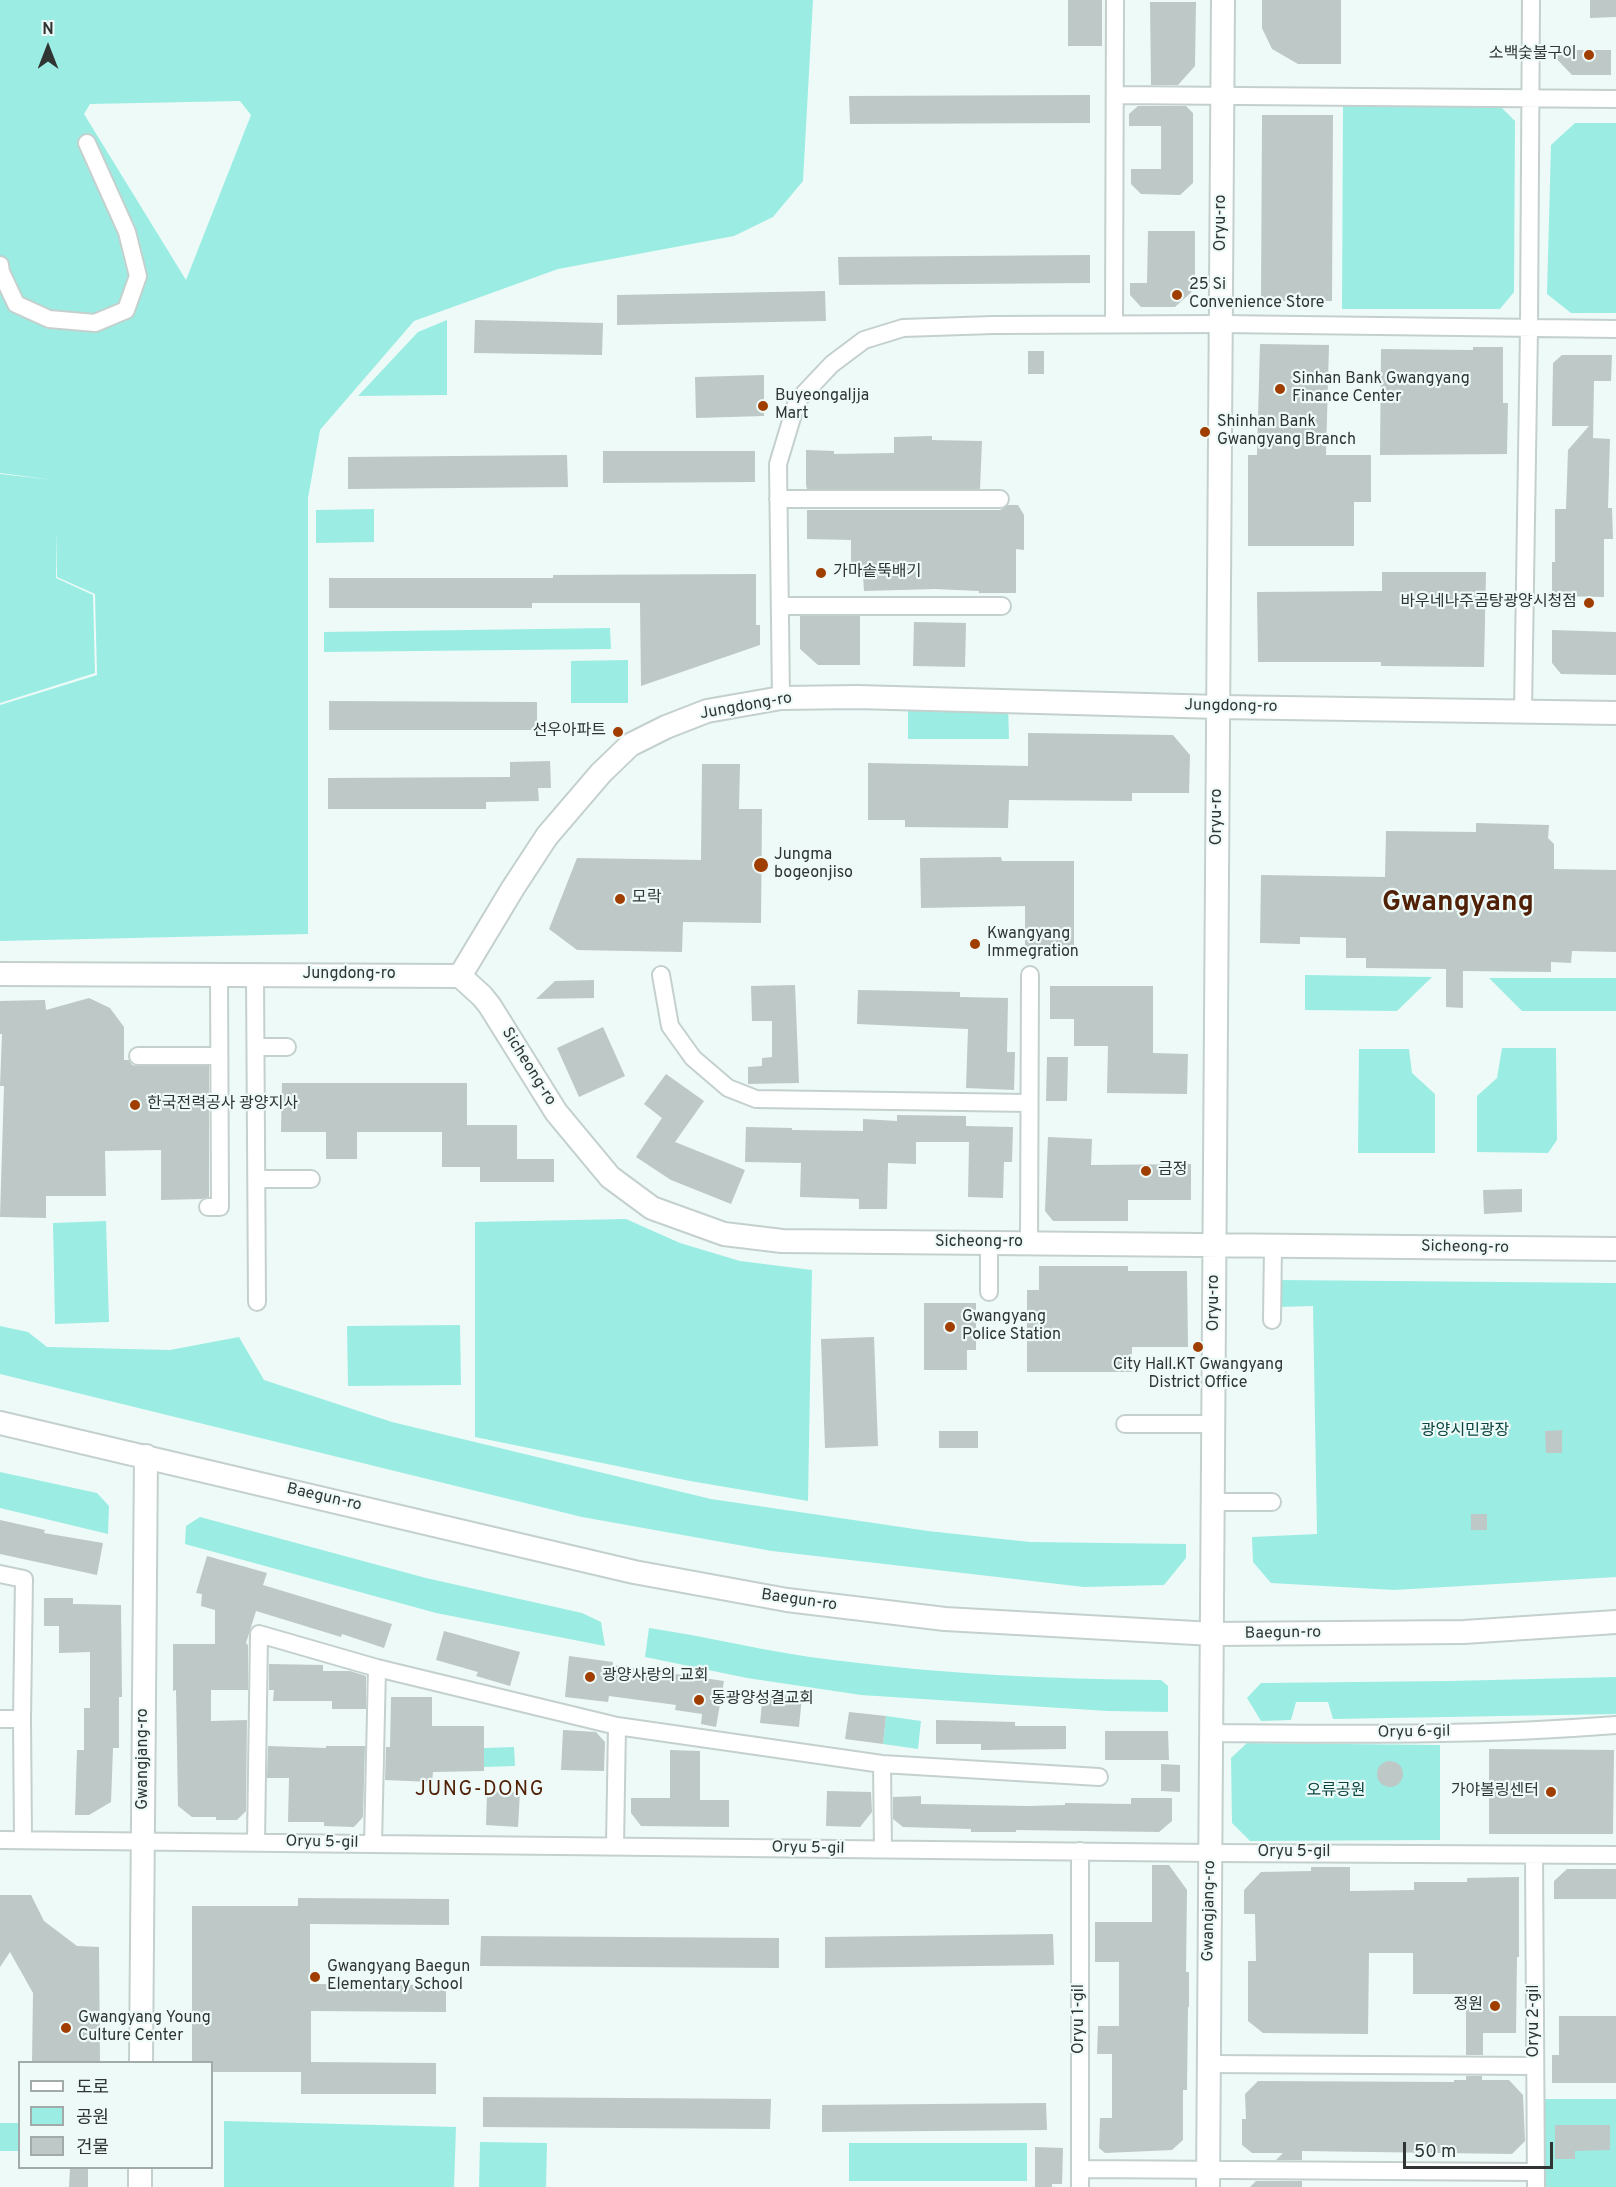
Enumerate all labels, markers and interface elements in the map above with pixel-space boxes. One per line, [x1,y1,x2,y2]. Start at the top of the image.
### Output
north arrow [18,18,78,78]
text: N [42,20,54,40]
place label: 소백숯불구이 [1489,45,1577,65]
marker: 소백숯불구이 [1582,48,1596,62]
street label: Oryu-ro [1212,195,1232,251]
place label: 25 Si Convenience Store [1189,276,1324,314]
marker: 25 Si Convenience Store [1170,288,1184,302]
place label: Sinhan Bank Gwangyang Finance Center [1292,370,1470,408]
marker: Sinhan Bank Gwangyang Finance Center [1273,382,1287,396]
place label: Buyeongaljja Mart [775,387,869,425]
marker: Buyeongaljja Mart [756,399,770,413]
place label: Shinhan Bank Gwangyang Branch [1217,413,1356,451]
marker: Shinhan Bank Gwangyang Branch [1198,425,1212,439]
place label: 가마솥뚝배기 [833,563,921,583]
marker: 가마솥뚝배기 [814,566,828,580]
place label: 바우네나주곰탕광양시청점 [1400,593,1577,613]
marker: 바우네나주곰탕광양시청점 [1582,596,1596,610]
street label: Jungdong-ro [698,689,794,725]
street label: Jungdong-ro [1184,697,1278,717]
place label: 선우아파트 [532,722,606,742]
marker: 선우아파트 [611,725,625,739]
street label: Oryu-ro [1208,789,1228,845]
place label: Jungma bogeonjiso [774,846,853,884]
marker: Jungma bogeonjiso [752,856,770,874]
district label: Gwangyang [1382,887,1534,921]
place label: 모락 [632,889,661,909]
marker: 모락 [613,892,627,906]
place label: Kwangyang Immegration [987,925,1079,963]
marker: Kwangyang Immegration [968,937,982,951]
street label: Jungdong-ro [302,965,396,985]
street label: Sicheong-ro [497,1025,559,1109]
place label: 한국전력공사 광양지사 [147,1095,298,1115]
marker: 한국전력공사 광양지사 [128,1098,142,1112]
place label: 금정 [1158,1161,1187,1181]
marker: 금정 [1139,1164,1153,1178]
street label: Sicheong-ro [935,1233,1023,1253]
street label: Sicheong-ro [1421,1238,1509,1258]
street label: Oryu-ro [1205,1275,1225,1331]
place label: Gwangyang Police Station [962,1308,1061,1346]
marker: Gwangyang Police Station [943,1320,957,1334]
marker: City Hall.KT Gwangyang District Office [1191,1340,1205,1354]
place label: City Hall.KT Gwangyang District Office [1113,1356,1283,1394]
park label: 광양시민광장 [1421,1422,1509,1442]
street label: Baegun-ro [285,1480,363,1516]
street label: Baegun-ro [760,1586,838,1616]
street label: Baegun-ro [1245,1624,1321,1644]
place label: 광양사랑의 교회 [602,1667,709,1687]
marker: 광양사랑의 교회 [583,1670,597,1684]
place label: 동광양성결교회 [711,1690,814,1710]
marker: 동광양성결교회 [692,1693,706,1707]
street label: Gwangjang-ro [134,1708,154,1810]
street label: Oryu 6-gil [1378,1723,1450,1743]
district label: JUNG-DONG [415,1779,545,1803]
park label: 오류공원 [1307,1782,1365,1802]
place label: 가야볼링센터 [1451,1782,1539,1802]
marker: 가야볼링센터 [1544,1785,1558,1799]
street label: Oryu 5-gil [285,1833,359,1853]
street label: Oryu 5-gil [771,1839,845,1859]
street label: Oryu 5-gil [1257,1843,1331,1863]
street label: Gwangjang-ro [1200,1860,1220,1962]
place label: Gwangyang Baegun Elementary School [327,1958,470,1996]
marker: Gwangyang Baegun Elementary School [308,1970,322,1984]
street label: Oryu 1-gil [1070,1984,1090,2054]
street label: Oryu 2-gil [1525,1985,1545,2057]
place label: 정원 [1454,1996,1483,2016]
marker: 정원 [1488,1999,1502,2013]
place label: Gwangyang Young Culture Center [78,2009,211,2047]
marker: Gwangyang Young Culture Center [59,2021,73,2035]
legend [18,2061,213,2169]
text: 도로 [76,2077,109,2100]
text: 공원 [76,2107,109,2130]
scale bar [1406,2130,1556,2168]
text: 건물 [76,2137,109,2160]
text: 50 m [1414,2141,1456,2164]

